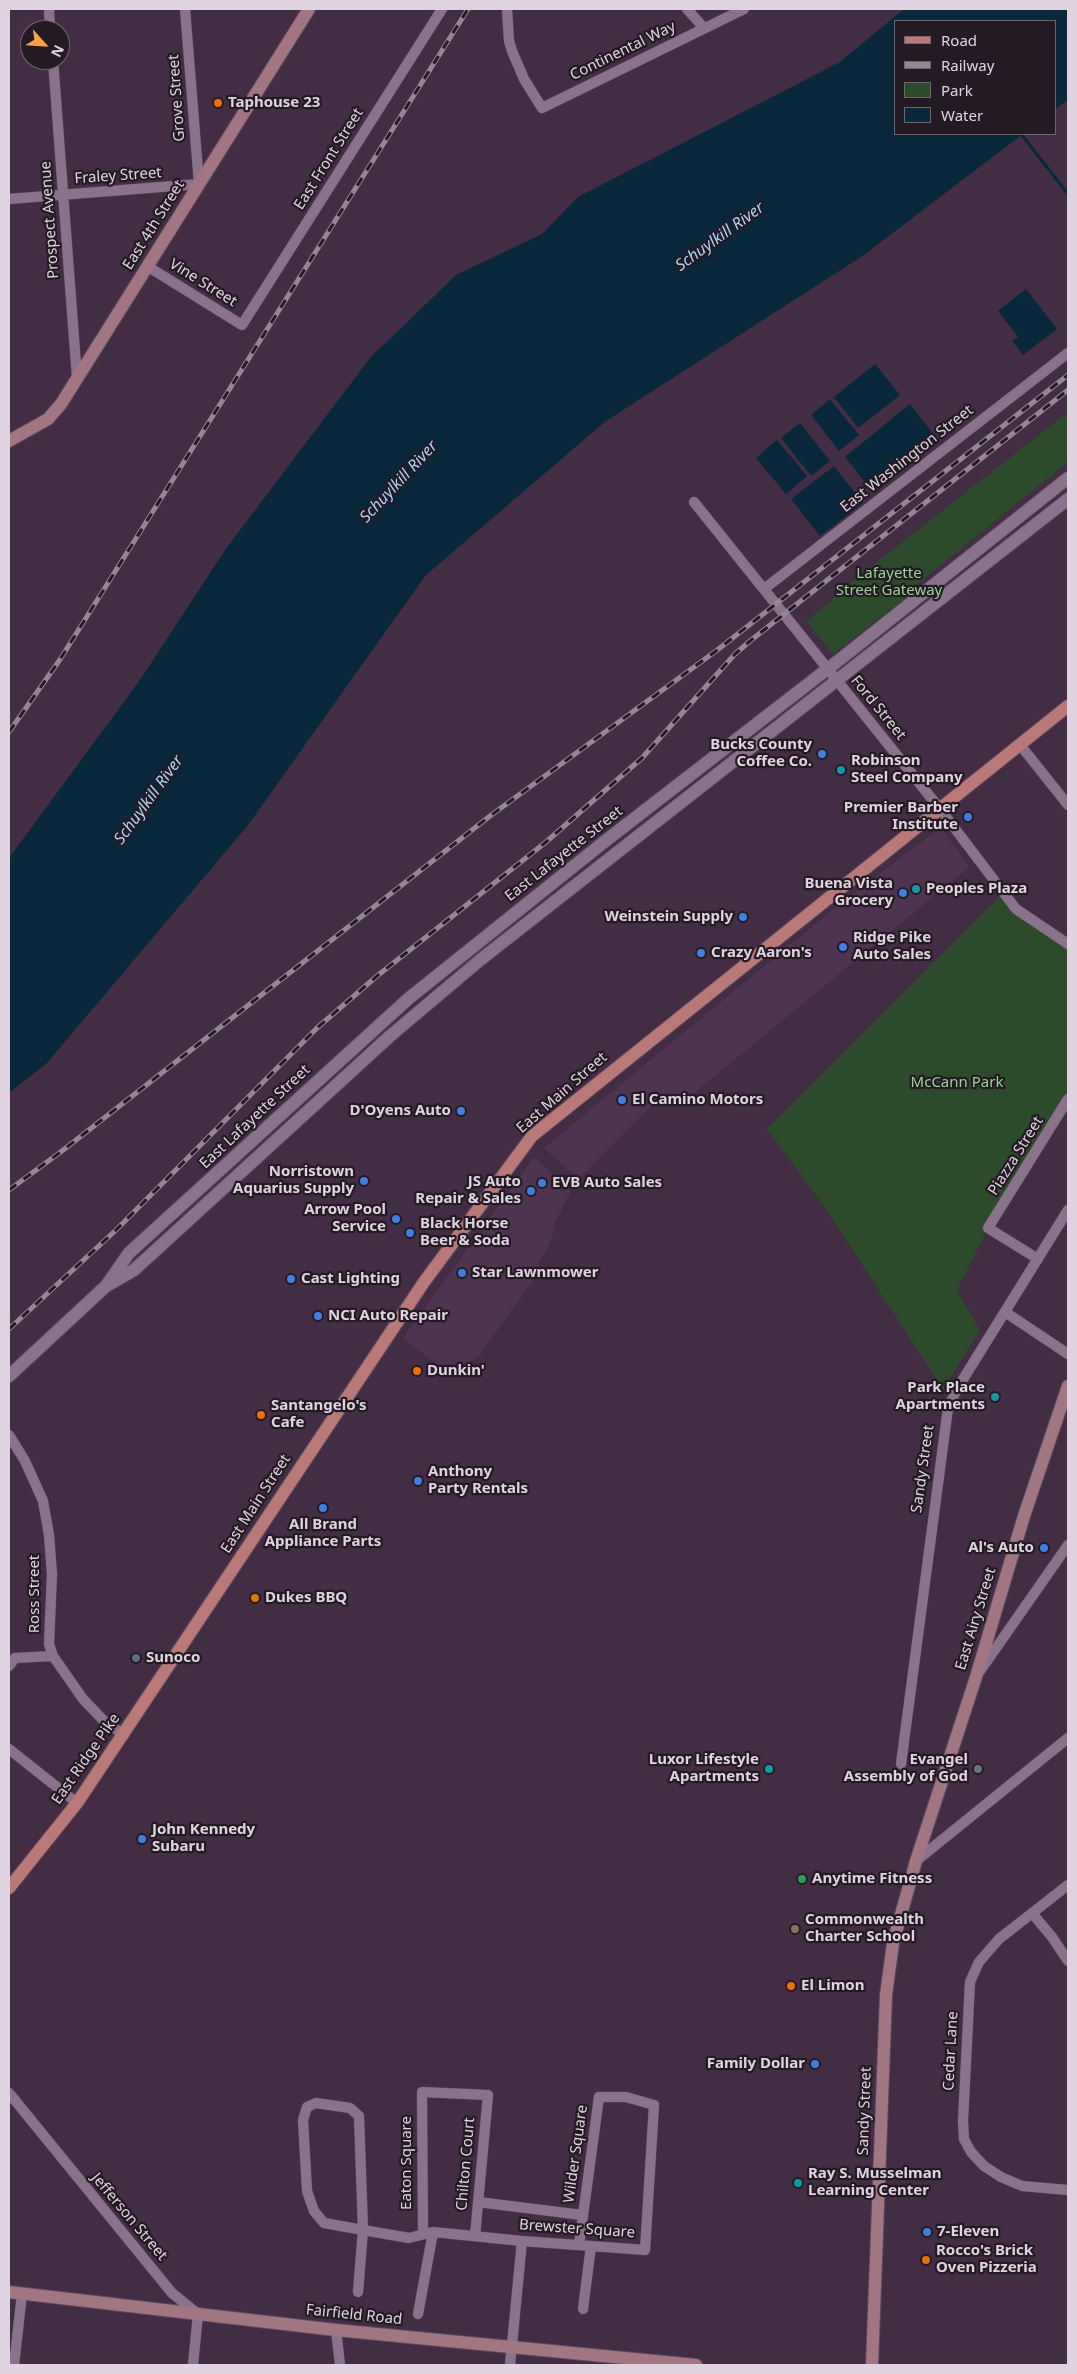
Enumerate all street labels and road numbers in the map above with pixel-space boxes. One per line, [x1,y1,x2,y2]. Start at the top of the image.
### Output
street label: Continental Way [567,18,679,84]
street label: Grove Street [165,54,189,142]
street label: East Front Street [291,105,367,213]
street label: Prospect Avenue [37,160,63,280]
street label: Fraley Street [74,164,162,188]
street label: East 4th Street [119,177,189,273]
street label: Vine Street [166,255,240,311]
street label: East Washington Street [837,402,977,516]
street label: Ford Street [847,672,909,744]
street label: East Lafayette Street [502,802,626,906]
street label: East Main Street [513,1049,611,1137]
street label: East Lafayette Street [196,1061,314,1173]
street label: Piazza Street [985,1113,1047,1199]
street label: Sandy Street [908,1424,938,1514]
street label: East Main Street [217,1451,295,1557]
street label: Ross Street [26,1555,44,1633]
street label: East Airy Street [952,1566,1000,1672]
street label: East Ridge Pike [48,1710,124,1808]
street label: Cedar Lane [940,2011,962,2091]
street label: Sandy Street [854,2066,876,2156]
street label: Wilder Square [560,2104,592,2204]
street label: Eaton Square [398,2116,416,2210]
street label: Chilton Court [453,2117,479,2211]
street label: Jefferson Street [87,2170,171,2264]
street label: Brewster Square [518,2216,636,2242]
street label: Fairfield Road [305,2301,403,2329]

